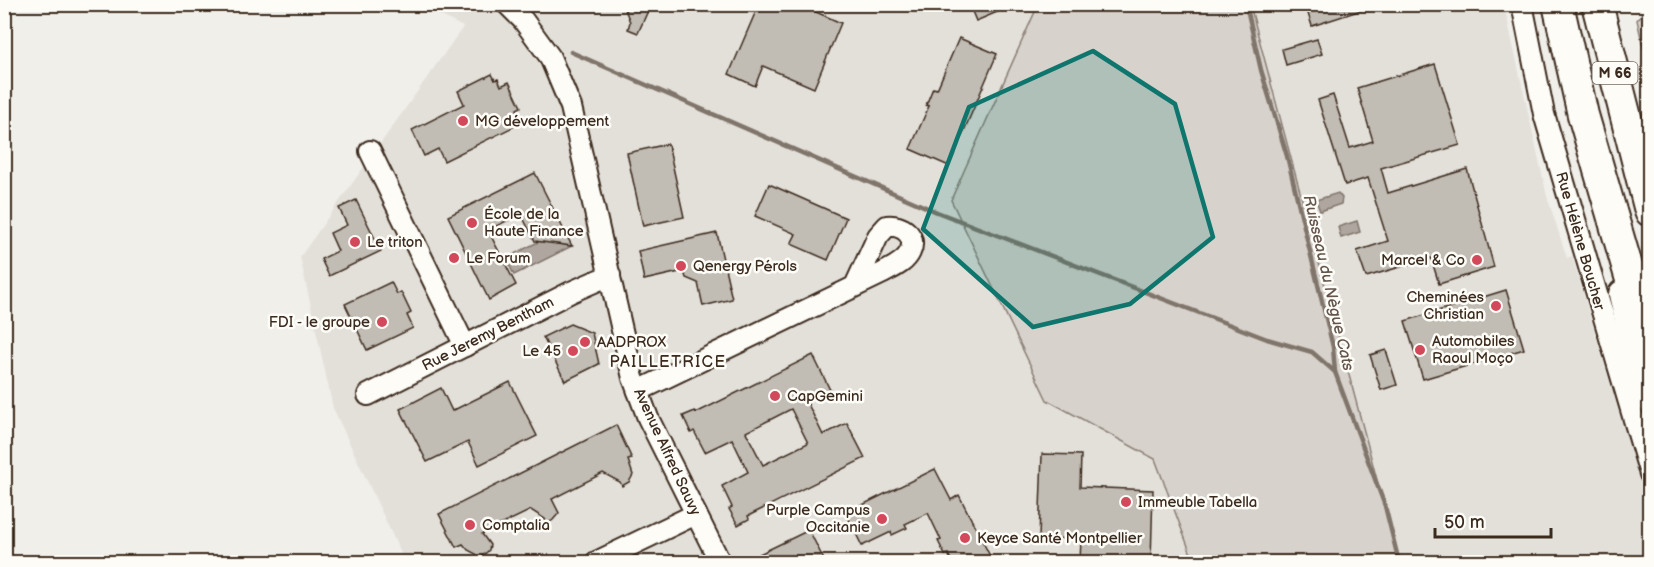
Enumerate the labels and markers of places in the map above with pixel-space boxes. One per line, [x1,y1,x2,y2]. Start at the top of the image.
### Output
place label: MG développement [475,112,610,131]
marker: MG développement [456,114,470,128]
place label: École de la Haute Finance [484,205,584,241]
marker: École de la Haute Finance [465,216,479,230]
place label: Le triton [367,233,423,252]
marker: Le triton [348,235,362,249]
place label: Le Forum [466,249,530,268]
marker: Le Forum [447,251,461,265]
place label: Marcel & Co [1381,251,1465,270]
marker: Marcel & Co [1470,253,1484,267]
place label: Qenergy Pérols [693,257,797,276]
marker: Qenergy Pérols [674,259,688,273]
place label: Cheminées Christian [1406,288,1485,324]
marker: Cheminées Christian [1489,299,1503,313]
place label: FDI - le groupe [269,313,370,332]
marker: FDI - le groupe [375,315,389,329]
place label: Automobiles Raoul Moço [1432,332,1515,368]
place label: AADPROX [597,333,666,352]
marker: AADPROX [578,335,592,349]
place label: Le 45 [522,342,561,361]
marker: Automobiles Raoul Moço [1413,343,1427,357]
marker: Le 45 [566,344,580,358]
place label: CapGemini [787,387,863,406]
marker: CapGemini [768,389,782,403]
place label: Immeuble Tabella [1138,493,1257,512]
marker: Immeuble Tabella [1119,495,1133,509]
place label: Purple Campus Occitanie [766,501,871,537]
marker: Purple Campus Occitanie [875,512,889,526]
place label: Comptalia [482,516,550,535]
marker: Comptalia [463,518,477,532]
place label: Keyce Santé Montpellier [977,529,1143,548]
marker: Keyce Santé Montpellier [958,531,972,545]

